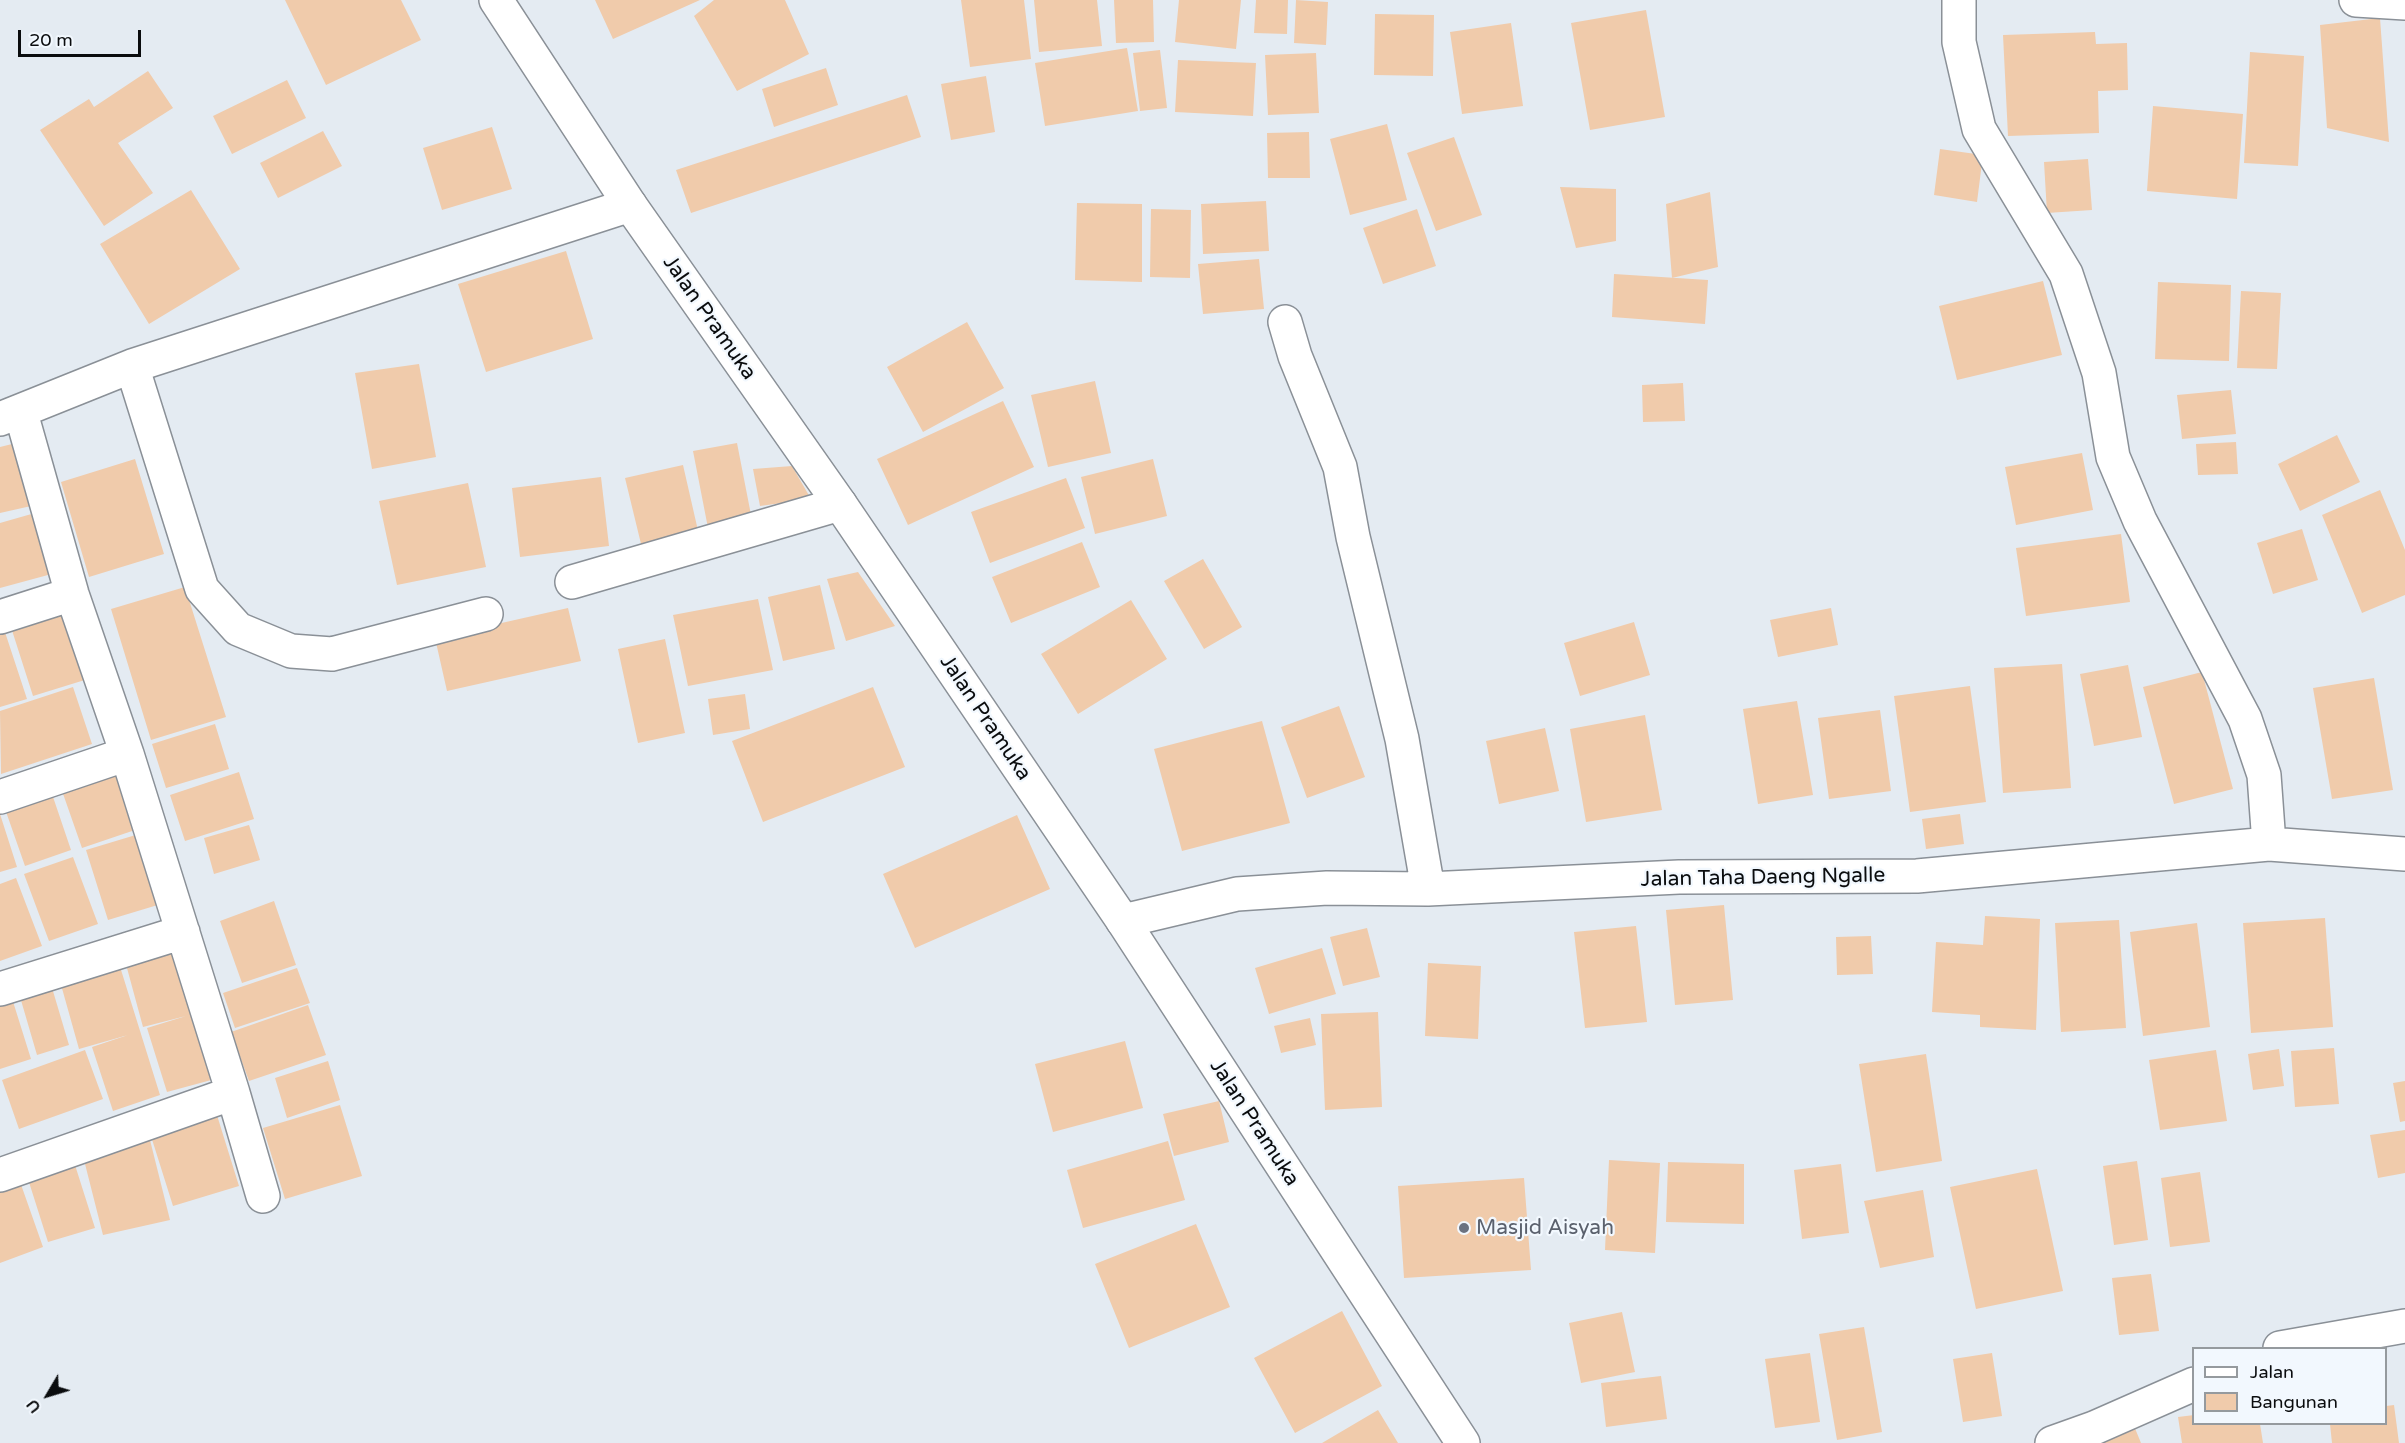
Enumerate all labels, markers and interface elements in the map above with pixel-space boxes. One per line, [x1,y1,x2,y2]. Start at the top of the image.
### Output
scale bar [21,18,144,56]
text: 20 m [29,29,73,51]
street label: Jalan Pramuka [657,251,761,385]
street label: Jalan Pramuka [934,651,1036,785]
street label: Jalan Taha Daeng Ngalle [1641,863,1885,893]
street label: Jalan Pramuka [1204,1055,1304,1191]
place label: Masjid Aisyah [1476,1215,1614,1241]
marker: Masjid Aisyah [1457,1221,1471,1235]
legend [2192,1347,2387,1425]
text: Jalan [2250,1361,2294,1383]
north arrow [18,1365,78,1425]
text: Bangunan [2250,1391,2338,1413]
text: U [22,1395,45,1417]

